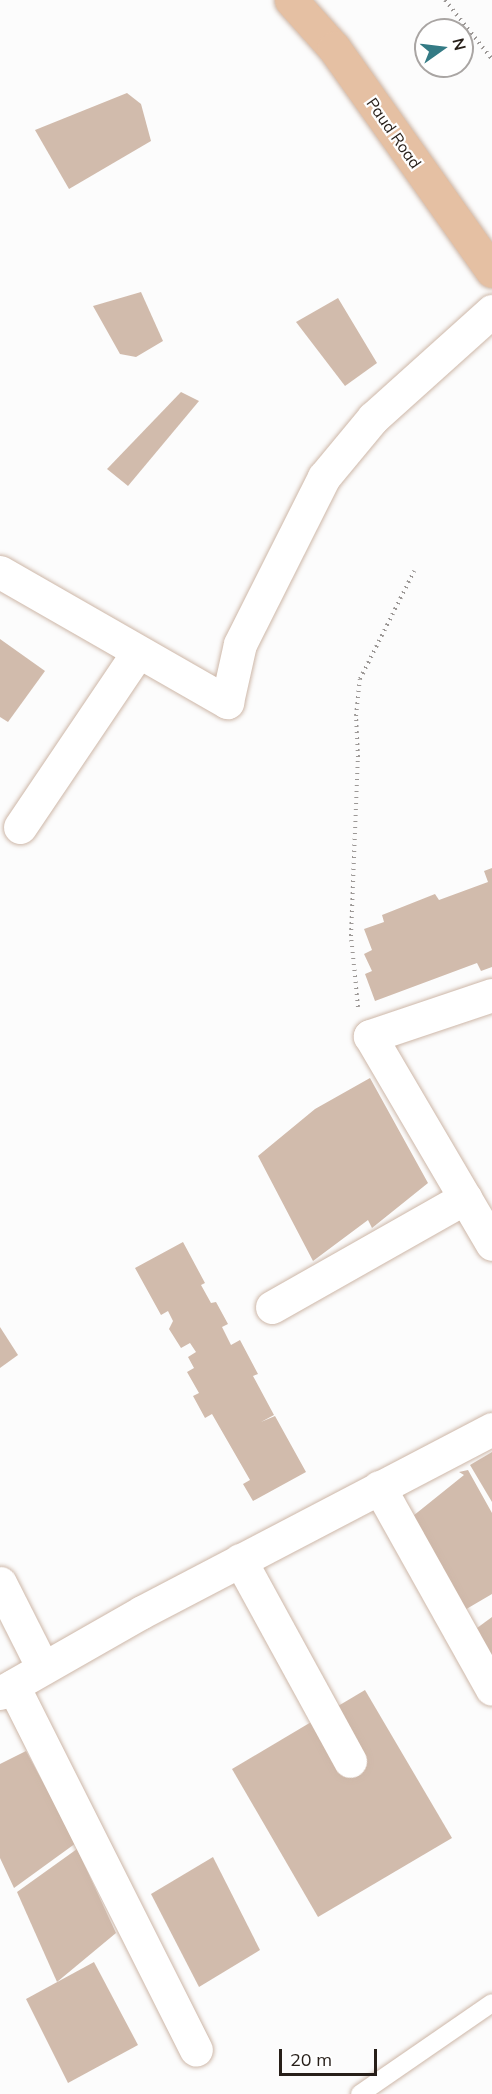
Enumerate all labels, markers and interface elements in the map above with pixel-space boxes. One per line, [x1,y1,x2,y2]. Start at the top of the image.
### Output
north arrow [414,18,474,78]
text: N [448,36,471,52]
street label: Paud Road [363,94,425,172]
scale bar [282,2037,380,2075]
text: 20 m [290,2048,332,2071]

